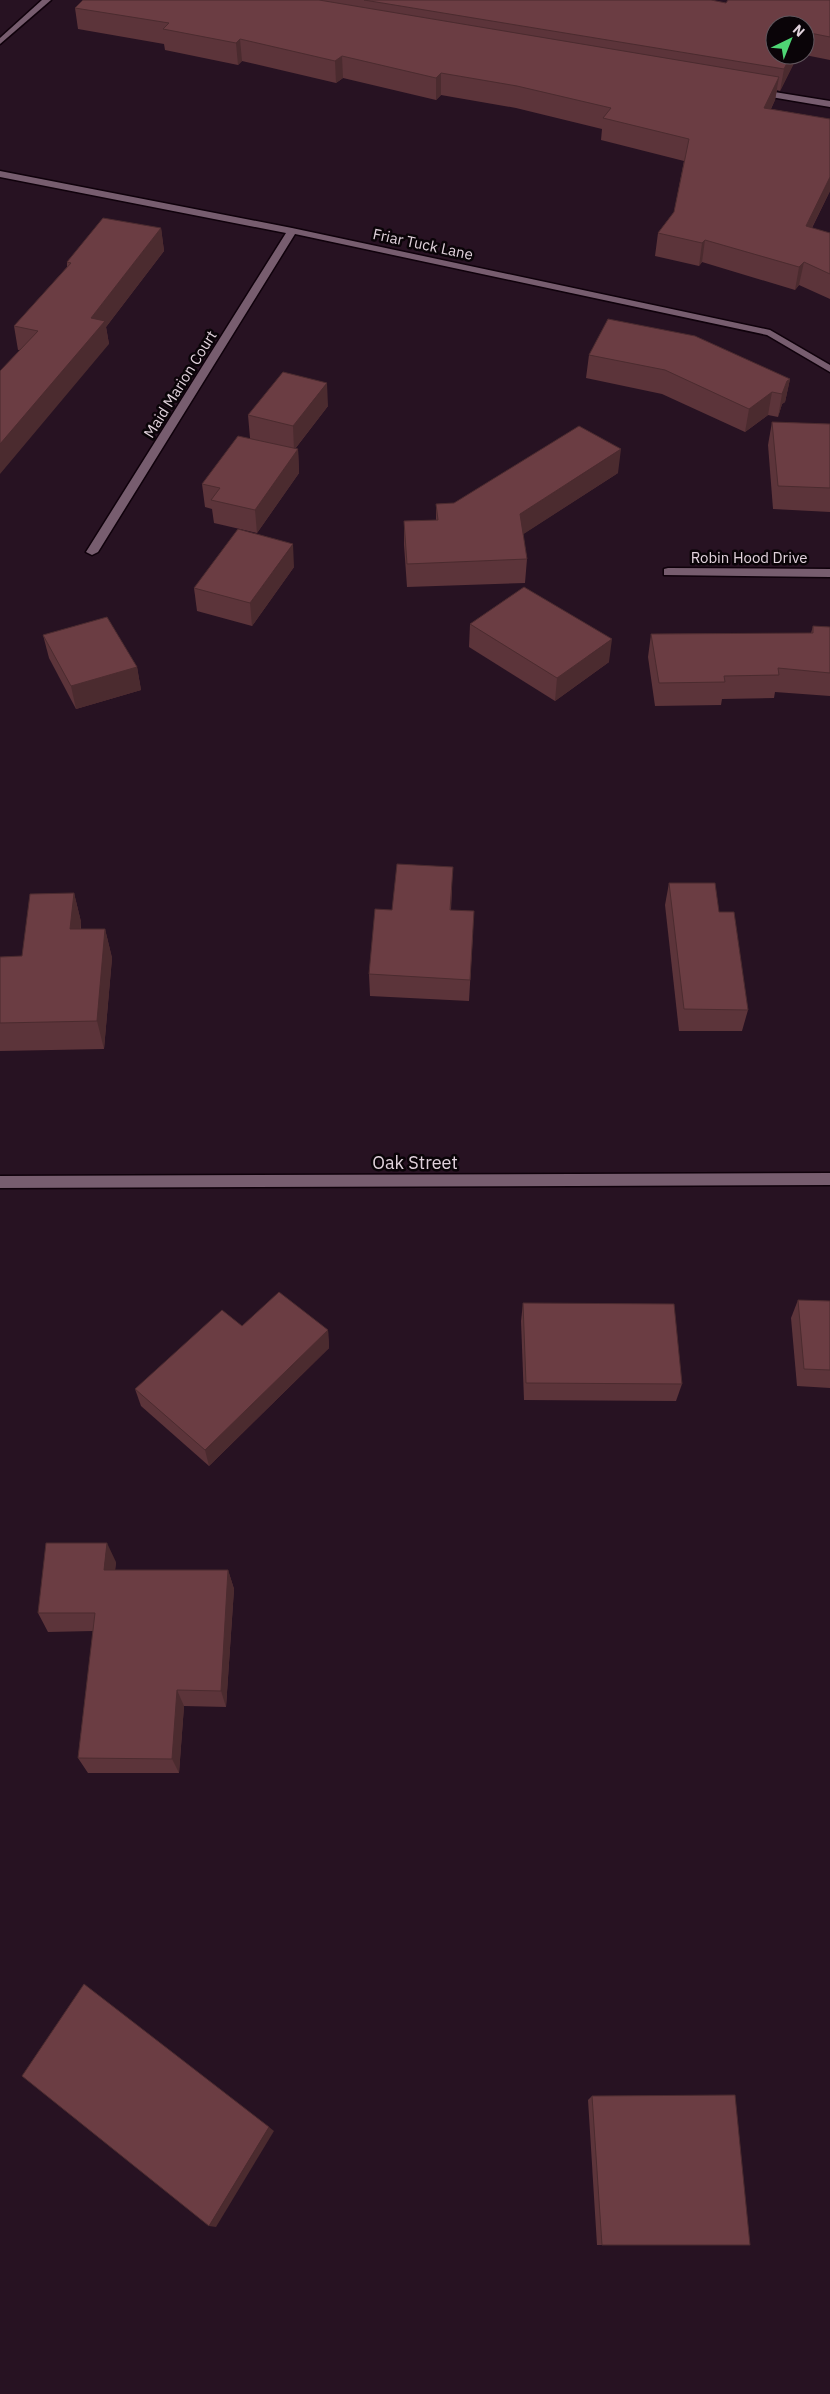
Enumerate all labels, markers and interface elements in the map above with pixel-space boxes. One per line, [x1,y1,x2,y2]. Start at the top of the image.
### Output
north arrow [765,15,815,65]
text: N [789,20,809,41]
street label: Friar Tuck Lane [371,224,475,264]
street label: Maid Marion Court [139,327,221,441]
street label: Robin Hood Drive [691,548,807,567]
street label: Oak Street [372,1151,458,1174]

